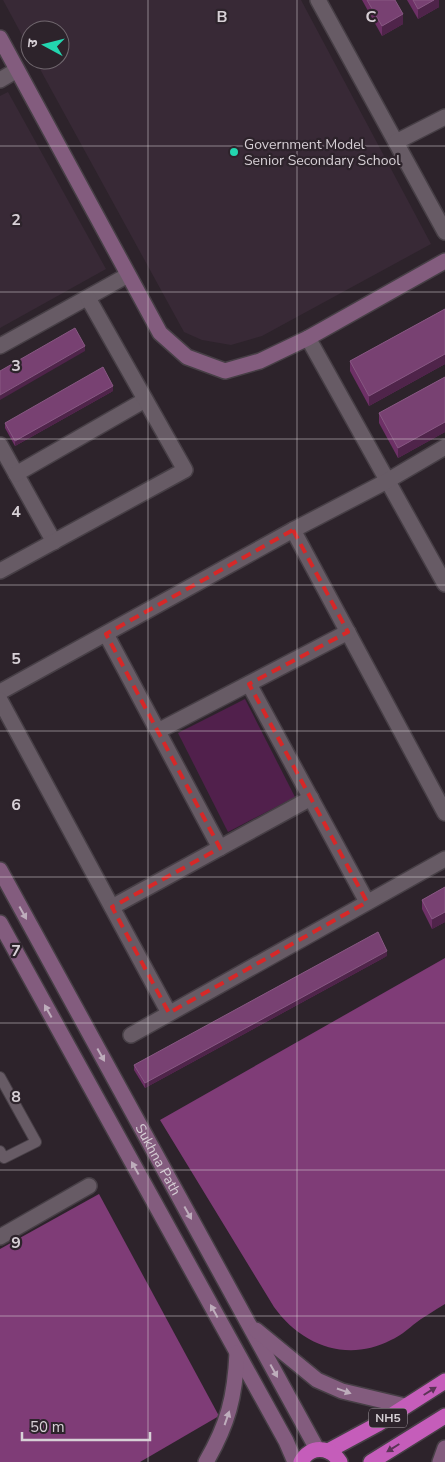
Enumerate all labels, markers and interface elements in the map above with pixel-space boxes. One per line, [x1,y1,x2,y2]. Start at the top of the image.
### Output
text: B [216,6,228,28]
text: C [366,6,377,28]
north arrow [20,20,70,70]
text: उ [23,37,43,49]
place label: Government Model Senior Secondary School [244,135,401,170]
marker: Government Model Senior Secondary School [228,146,240,158]
text: 2 [11,209,21,231]
text: 3 [11,355,21,377]
text: 4 [11,501,21,523]
text: 5 [11,648,21,670]
text: 6 [11,794,21,816]
one-way arrow [19,906,28,920]
text: 7 [11,940,21,962]
one-way arrow [44,1004,53,1017]
one-way arrow [97,1049,106,1062]
text: 8 [11,1086,21,1108]
street label: Sukhna Path [131,1120,186,1199]
one-way arrow [131,1161,139,1176]
one-way arrow [184,1206,192,1221]
text: 9 [11,1232,21,1254]
one-way arrow [210,1303,218,1318]
one-way arrow [270,1364,278,1379]
one-way arrow [424,1386,437,1395]
one-way arrow [336,1388,351,1395]
road number: NH5 [369,1409,407,1428]
scale bar [22,1410,150,1442]
one-way arrow [224,1410,232,1425]
text: 50 m [30,1417,65,1437]
one-way arrow [386,1443,400,1453]

